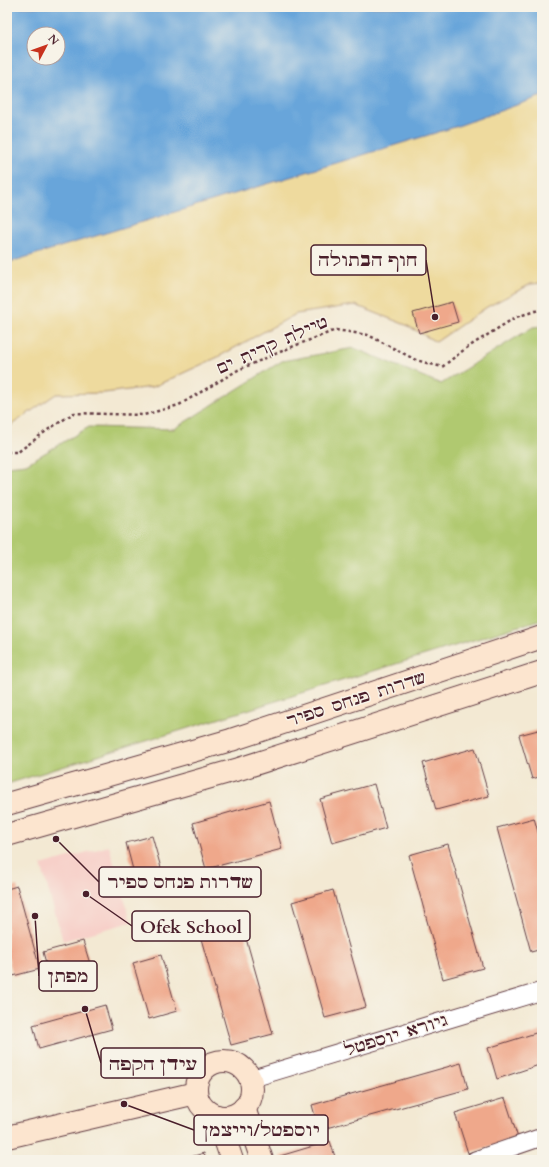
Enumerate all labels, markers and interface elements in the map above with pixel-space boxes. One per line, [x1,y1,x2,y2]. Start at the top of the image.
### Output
north arrow [26,26,66,66]
text: N [44,31,62,49]
callout: חוף הבתולה [311,245,426,275]
text: חוף הבתולה [318,248,418,273]
street label: טיילת קרית ים [212,310,332,380]
street label: שדרות פנחס ספיר [283,666,429,732]
callout: שדרות פנחס ספיר [99,867,261,897]
text: שדרות פנחס ספיר [107,870,253,895]
callout: Ofek School [132,911,250,941]
text: Ofek School [140,915,242,940]
callout: מפתן [39,961,97,991]
text: מפתן [47,964,89,989]
street label: גיורא יוספטל [341,1008,451,1062]
callout: עידן הקפה [101,1048,205,1078]
text: עידן הקפה [109,1052,197,1077]
callout: יוספטל/וייצמן [194,1115,328,1145]
text: יוספטל/וייצמן [202,1118,320,1143]

